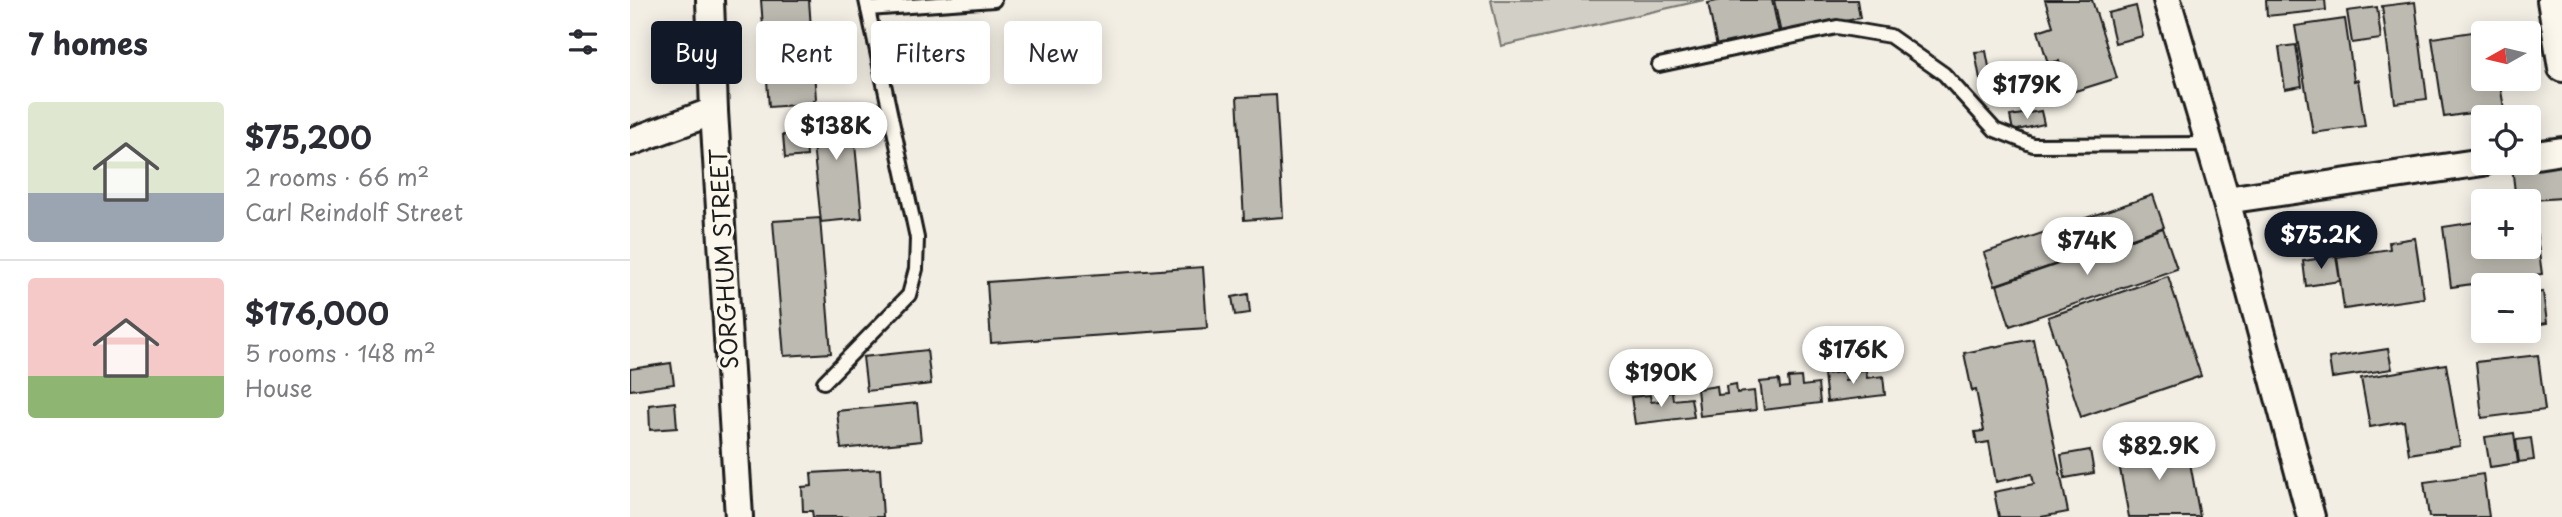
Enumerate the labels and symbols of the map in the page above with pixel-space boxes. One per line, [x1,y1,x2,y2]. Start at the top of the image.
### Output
north arrow [2471,21,2541,91]
pin: $179K [1978,61,2076,121]
pin: $138K [787,102,885,162]
street label: SORGHUM STREET [700,148,746,370]
pin: $75.2K [2264,212,2378,271]
pin: $74K [2046,218,2128,277]
pin: $176K [1804,326,1902,386]
pin: $190K [1612,350,1710,409]
pin: $82.9K [2102,422,2216,482]

